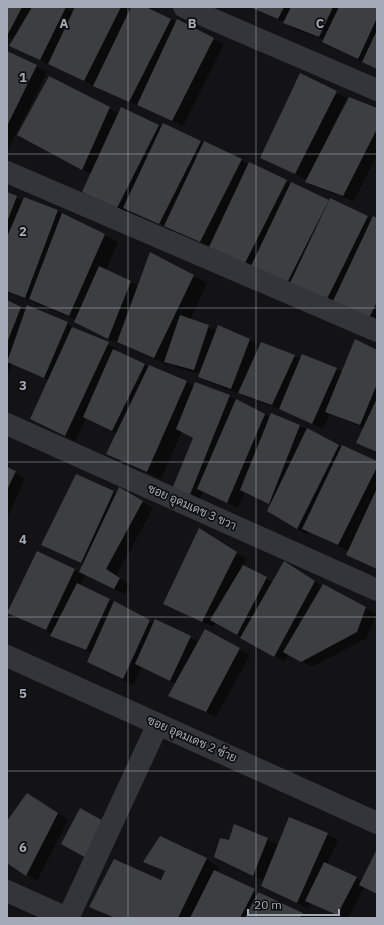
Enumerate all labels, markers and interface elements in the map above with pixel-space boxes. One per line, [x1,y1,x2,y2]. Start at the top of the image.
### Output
text: A [60,15,69,32]
text: B [188,15,197,32]
text: C [316,15,325,32]
text: 1 [19,69,27,86]
text: 2 [19,223,27,240]
text: 3 [19,377,27,394]
street label: ซอย อุดมเดช 3 ขวา [145,480,239,535]
text: 4 [19,531,27,548]
text: 5 [19,685,27,702]
street label: ซอย อุดมเดช 2 ซ้าย [144,712,239,767]
text: 6 [19,839,27,856]
scale bar [248,891,339,917]
text: 20 m [254,897,282,912]

